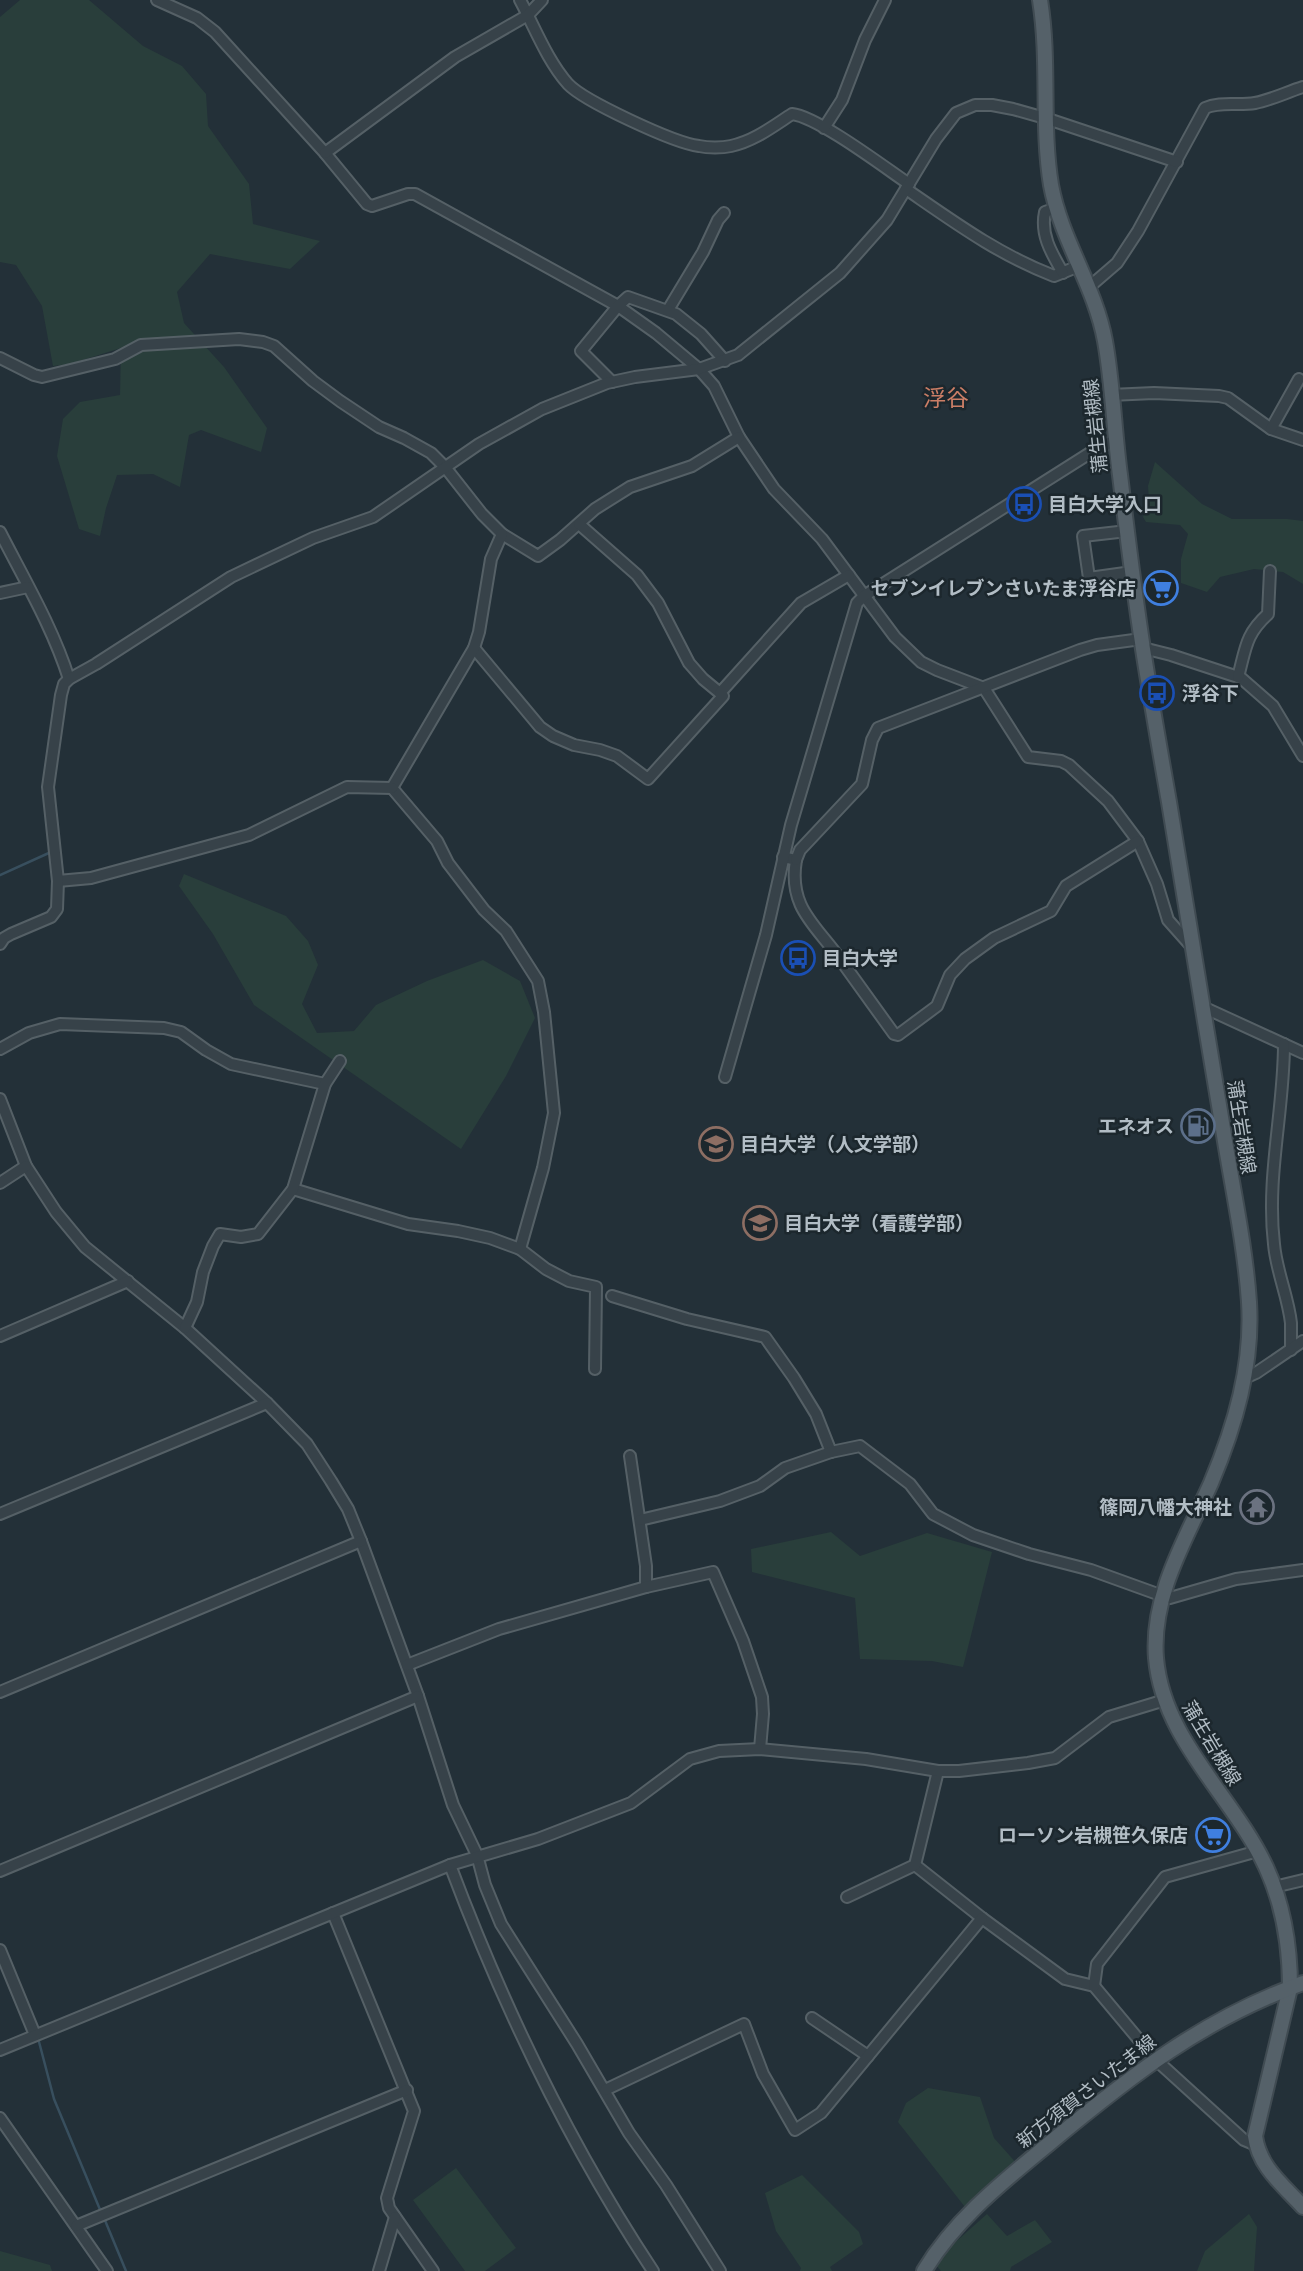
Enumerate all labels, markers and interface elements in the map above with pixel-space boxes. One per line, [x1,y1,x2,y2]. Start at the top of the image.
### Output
street label: 蒲生岩槻線 [1078,378,1111,475]
district label: 浮谷 [923,383,969,411]
bus stop icon: 目白大学入口 [1005,485,1043,523]
place label: 目白大学入口 [1048,492,1162,515]
supermarket icon: セブンイレブンさいたま浮谷店 [1142,569,1180,607]
place label: セブンイレブンさいたま浮谷店 [871,576,1136,599]
bus stop icon: 浮谷下 [1138,674,1176,712]
place label: 浮谷下 [1182,681,1239,704]
bus stop icon: 目白大学 [779,939,817,977]
place label: 目白大学 [822,946,898,969]
street label: 蒲生岩槻線 [1224,1078,1261,1176]
fuel station icon: エネオス [1179,1107,1217,1145]
place label: エネオス [1098,1114,1174,1137]
school or university icon: 目白大学（人文学部） [697,1125,735,1163]
place label: 目白大学（人文学部） [740,1132,930,1155]
school or university icon: 目白大学（看護学部） [741,1204,779,1242]
place label: 目白大学（看護学部） [784,1211,974,1234]
temple icon: 篠岡八幡大神社 [1238,1488,1276,1526]
place label: 篠岡八幡大神社 [1099,1495,1232,1518]
street label: 蒲生岩槻線 [1178,1696,1247,1789]
supermarket icon: ローソン岩槻笹久保店 [1194,1816,1232,1854]
place label: ローソン岩槻笹久保店 [998,1823,1188,1846]
street label: 新方須賀さいたま線 [1011,2029,1160,2152]

